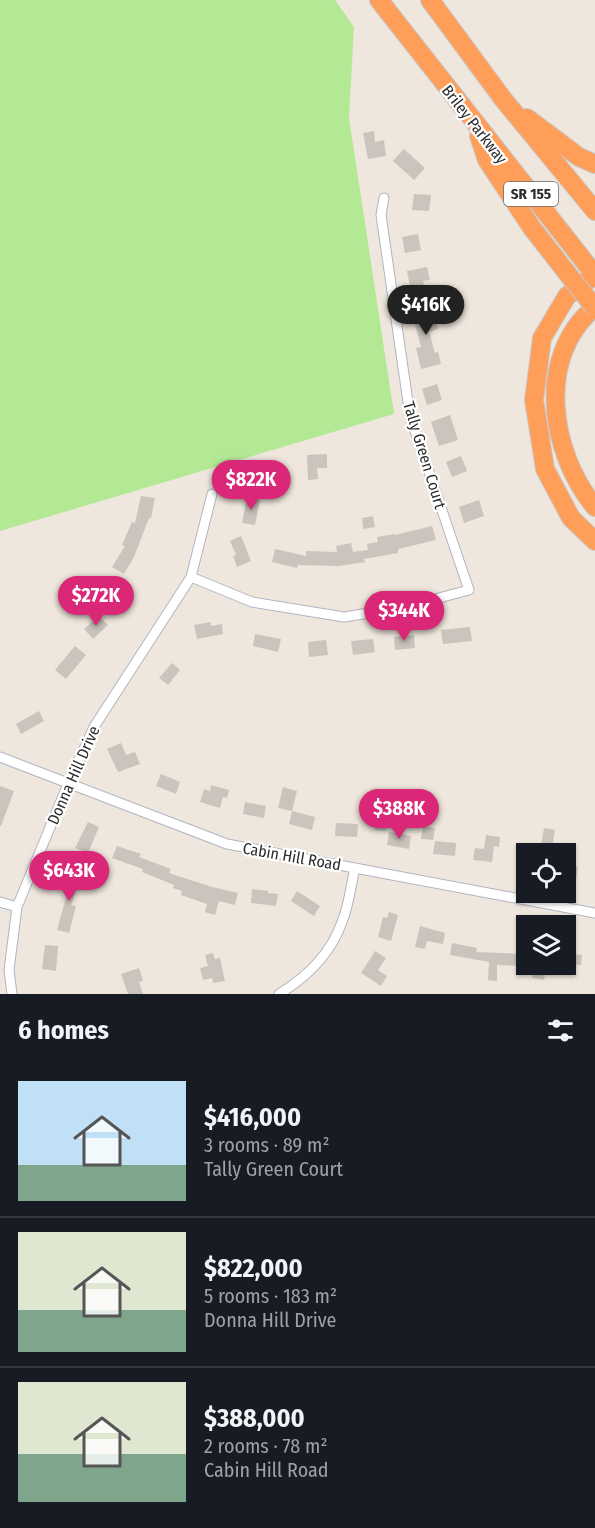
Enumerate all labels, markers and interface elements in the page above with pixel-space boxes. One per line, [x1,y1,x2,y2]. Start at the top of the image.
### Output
street label: Briley Parkway [438,81,512,168]
road number: SR 155 [504,182,558,206]
pin: $416K [384,285,468,336]
text: $416K [401,292,451,316]
street label: Tally Green Court [399,399,450,512]
pin: $822K [209,460,293,511]
text: $822K [226,467,276,491]
pin: $272K [54,576,138,627]
text: $272K [72,583,120,607]
pin: $344K [362,591,446,642]
text: $344K [378,598,430,622]
street label: Donna Hill Drive [43,723,104,827]
pin: $388K [357,789,441,840]
text: $388K [373,796,425,820]
street label: Cabin Hill Road [241,838,343,875]
map controls [516,843,576,975]
button: locate [516,843,576,903]
pin: $643K [27,851,111,902]
text: $643K [43,858,95,882]
button: layers [516,915,576,975]
icon: filters [544,1014,577,1047]
text: 6 homes [18,1015,109,1046]
text: $416,000 [204,1102,301,1133]
icon: home [66,1105,138,1177]
text: 3 rooms · 89 m² [204,1133,329,1157]
text: Tally Green Court [204,1157,343,1181]
text: $822,000 [204,1253,303,1284]
icon: home [66,1256,138,1328]
text: 5 rooms · 183 m² [204,1284,337,1308]
text: Donna Hill Drive [204,1308,336,1332]
text: $388,000 [204,1403,305,1434]
icon: home [66,1406,138,1478]
text: 2 rooms · 78 m² [204,1434,327,1458]
text: Cabin Hill Road [204,1458,329,1482]

